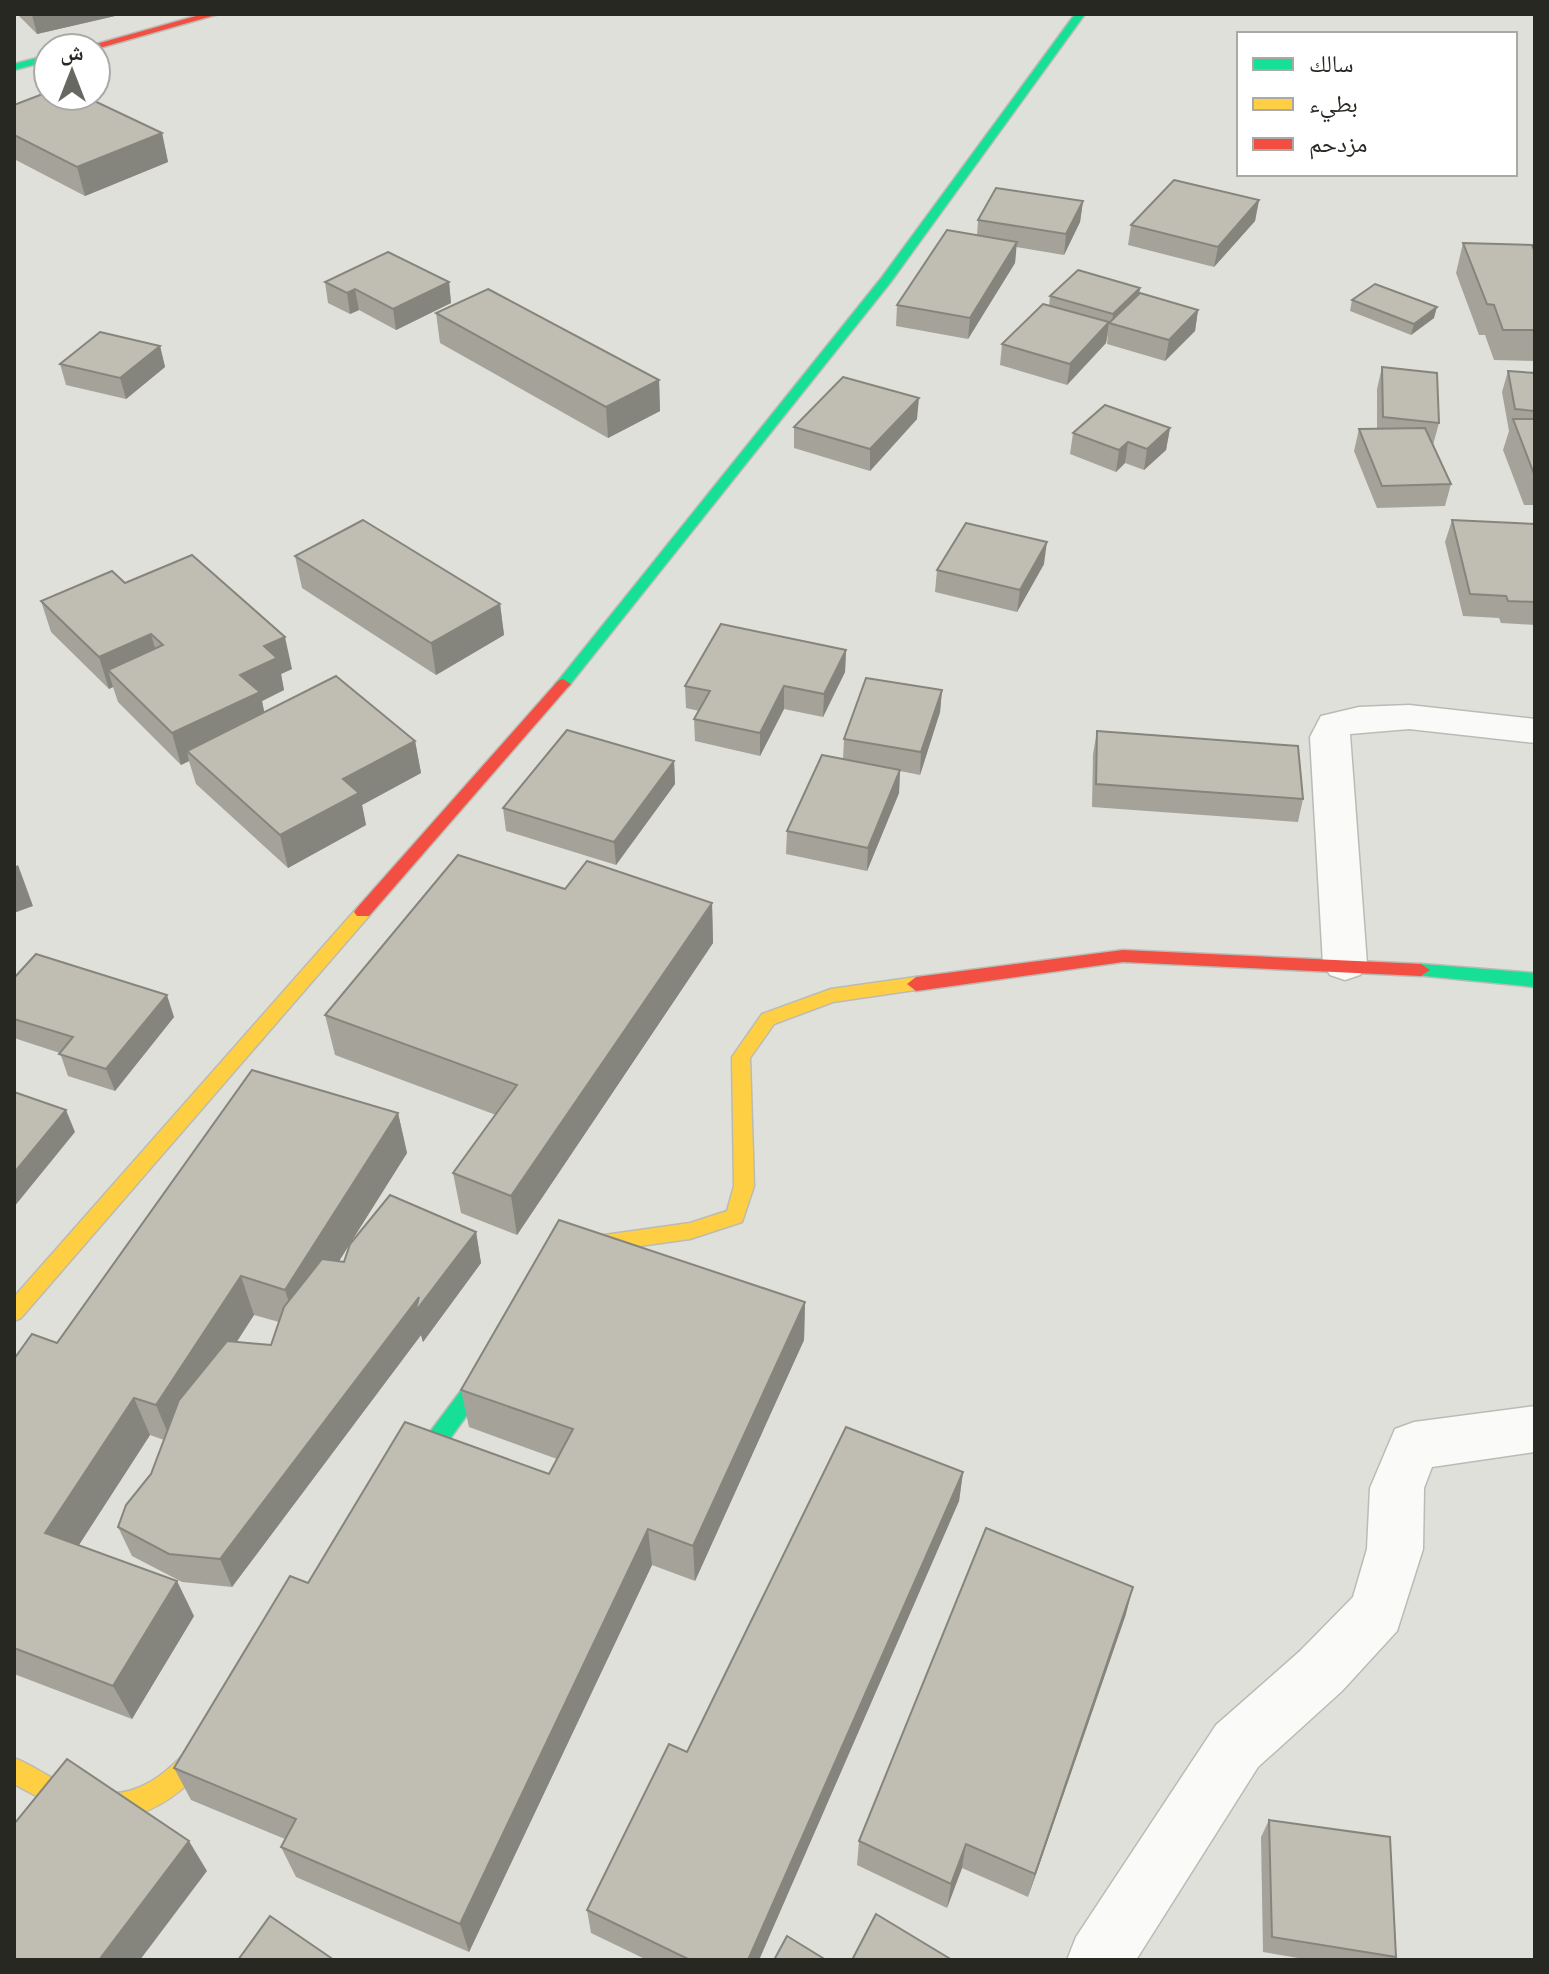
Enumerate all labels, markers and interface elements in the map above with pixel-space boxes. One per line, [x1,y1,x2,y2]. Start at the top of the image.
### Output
north arrow [32,32,112,112]
legend [1237,32,1517,176]
text: ش [60,38,84,66]
text: سالك [1309,48,1354,79]
text: بطيء [1309,88,1358,123]
text: مزدحم [1309,128,1368,160]

